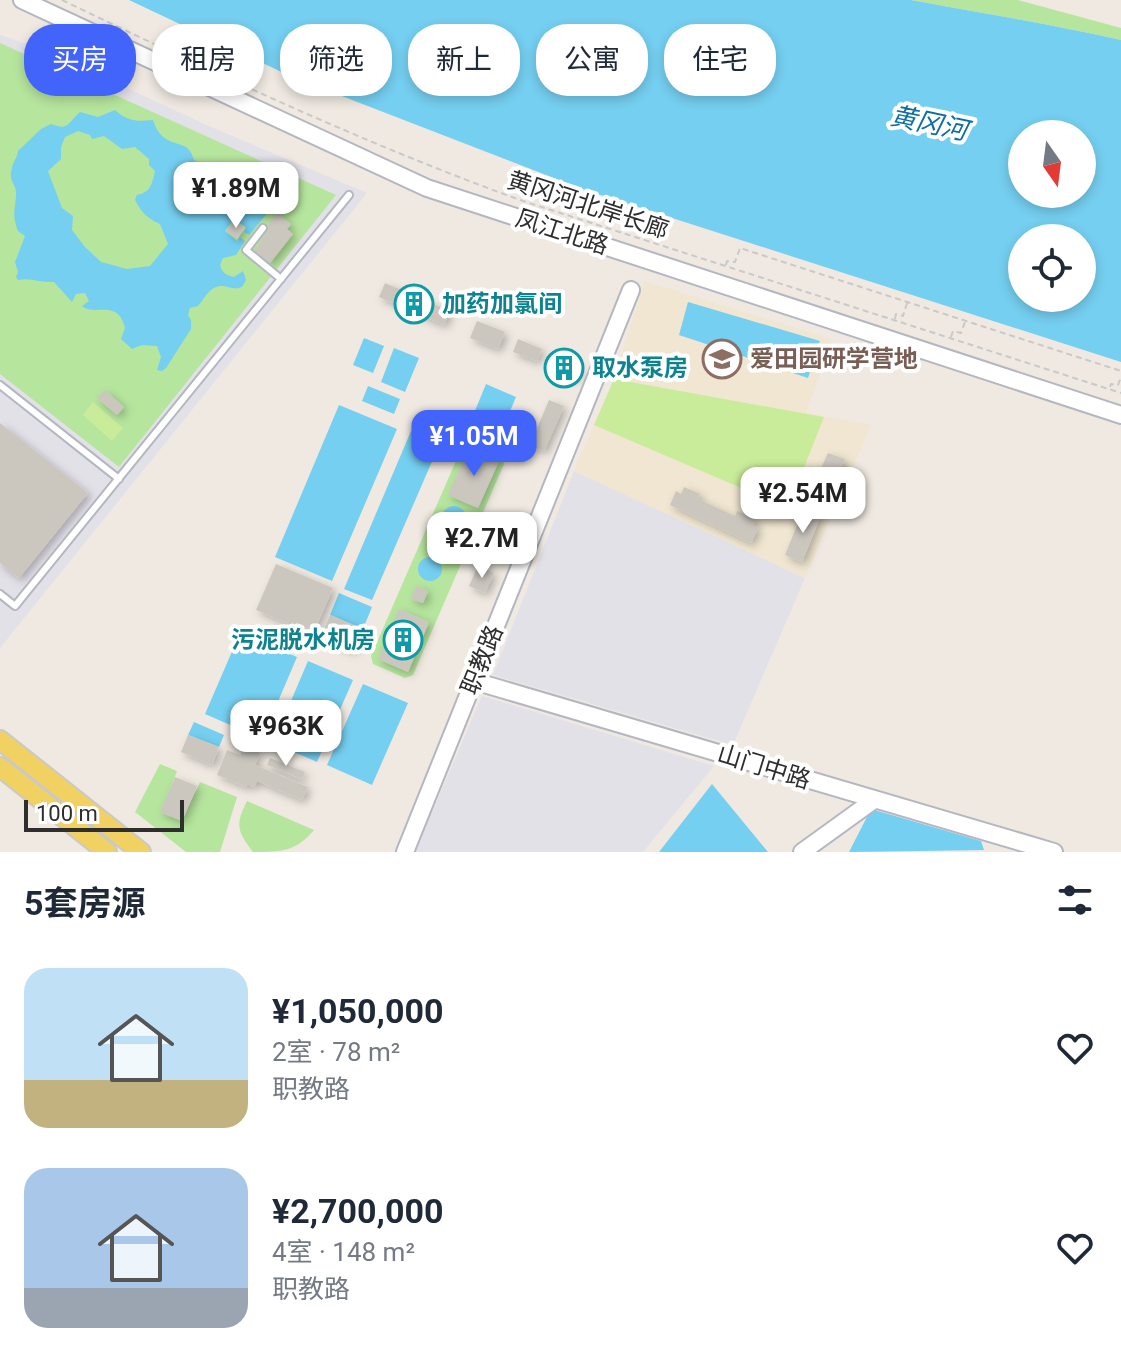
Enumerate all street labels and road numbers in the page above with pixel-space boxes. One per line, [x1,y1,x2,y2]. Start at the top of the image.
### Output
street label: 黄冈河北岸长廊 [504,166,672,244]
street label: 凤江北路 [512,204,612,260]
street label: 职教路 [456,621,508,699]
street label: 山门中路 [714,740,814,794]

